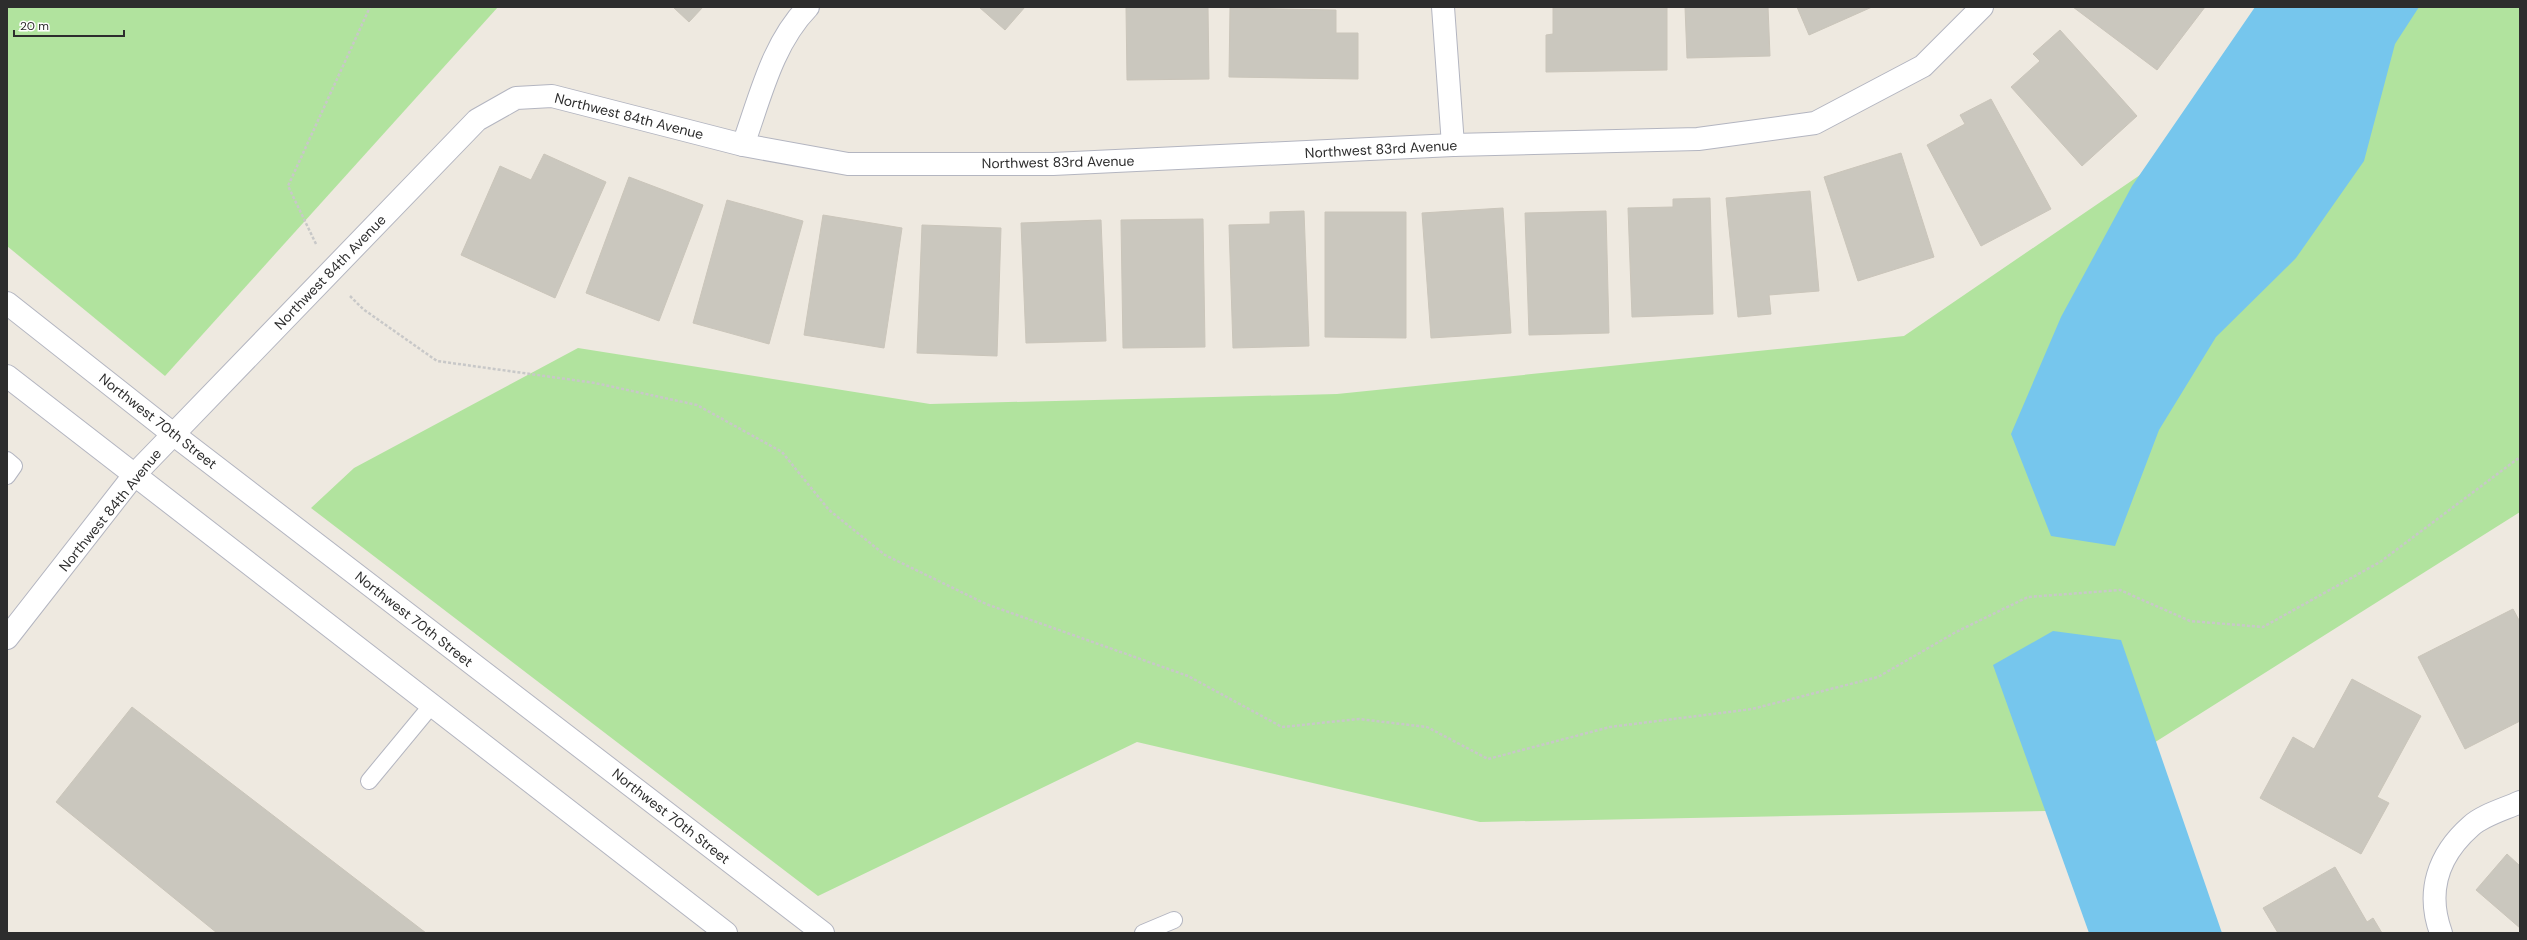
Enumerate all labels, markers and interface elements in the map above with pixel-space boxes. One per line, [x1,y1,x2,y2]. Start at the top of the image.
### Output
scale bar [14,12,124,38]
text: 20 m [20,18,49,34]
street label: Northwest 84th Avenue [553,89,705,143]
street label: Northwest 83rd Avenue [1304,136,1458,162]
street label: Northwest 83rd Avenue [981,152,1135,172]
street label: Northwest 84th Avenue [270,211,390,333]
street label: Northwest 70th Street [95,369,221,473]
street label: Northwest 84th Avenue [55,445,165,575]
street label: Northwest 70th Street [351,567,477,671]
street label: Northwest 70th Street [608,764,734,868]

